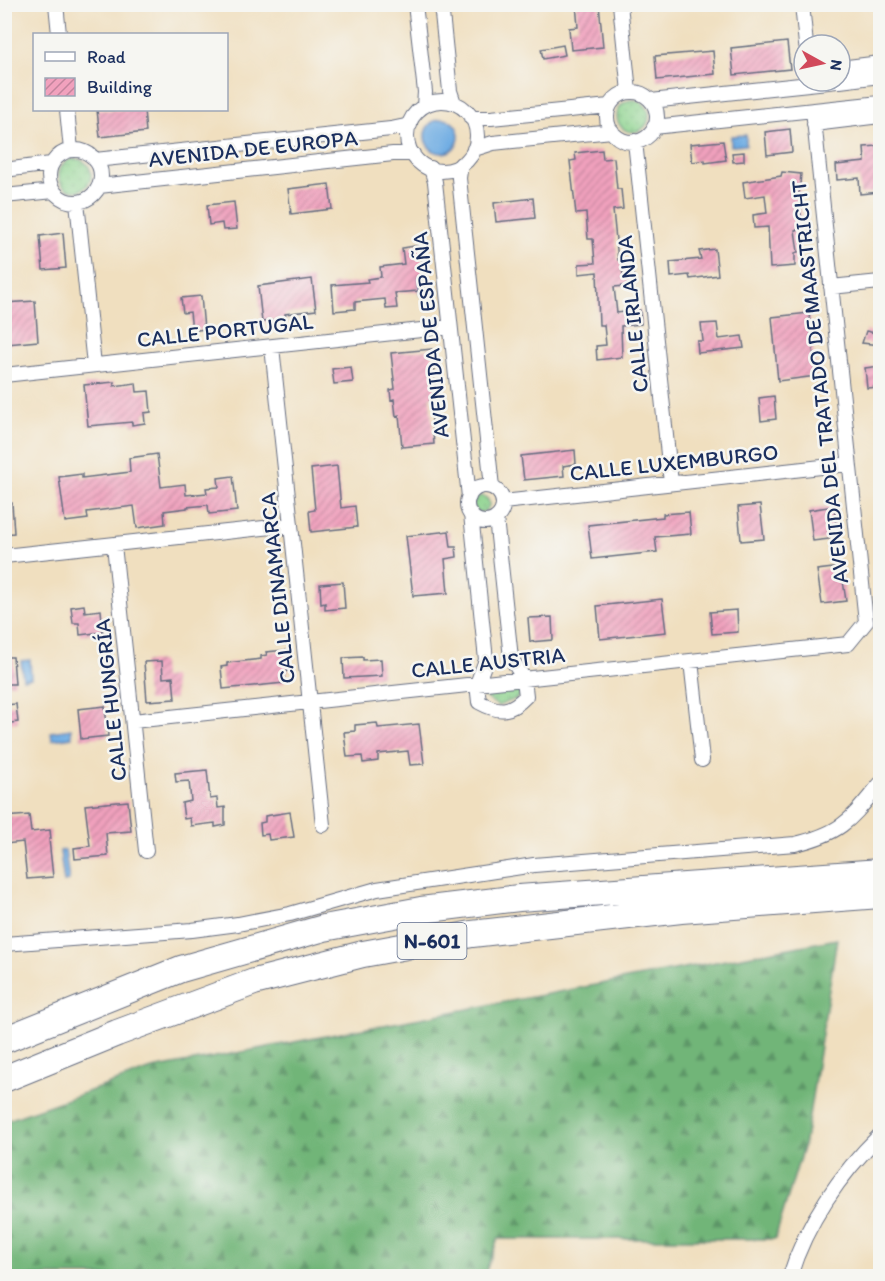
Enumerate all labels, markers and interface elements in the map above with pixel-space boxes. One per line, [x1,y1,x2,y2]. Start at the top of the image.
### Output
legend [33,33,228,111]
north arrow [792,33,852,93]
text: Road [87,46,126,68]
text: N [826,58,847,72]
text: Building [87,76,153,98]
street label: AVENIDA DE EUROPA [147,124,359,173]
street label: AVENIDA DEL TRATADO DE MAASTRICHT [785,178,854,585]
street label: AVENIDA DE ESPAÑA [406,230,455,440]
street label: CALLE IRLANDA [611,234,654,394]
street label: CALLE PORTUGAL [136,308,315,353]
street label: CALLE LUXEMBURGO [568,438,780,487]
street label: CALLE DINAMARCA [254,491,301,685]
street label: CALLE HUNGRÍA [89,617,132,782]
street label: CALLE AUSTRIA [410,641,566,684]
road number: N-601 [398,923,466,959]

